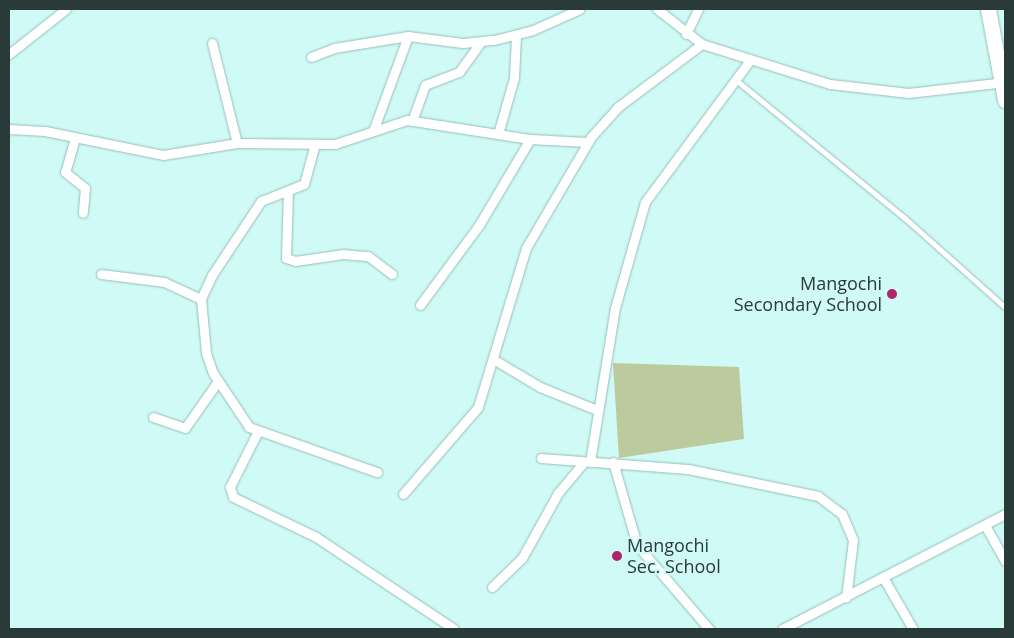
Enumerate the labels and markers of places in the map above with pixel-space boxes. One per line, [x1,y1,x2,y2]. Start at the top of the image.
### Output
place label: Mangochi Secondary School [734,273,882,316]
marker: Mangochi Secondary School [886,288,898,300]
place label: Mangochi Sec. School [627,535,721,578]
marker: Mangochi Sec. School [611,550,623,562]

